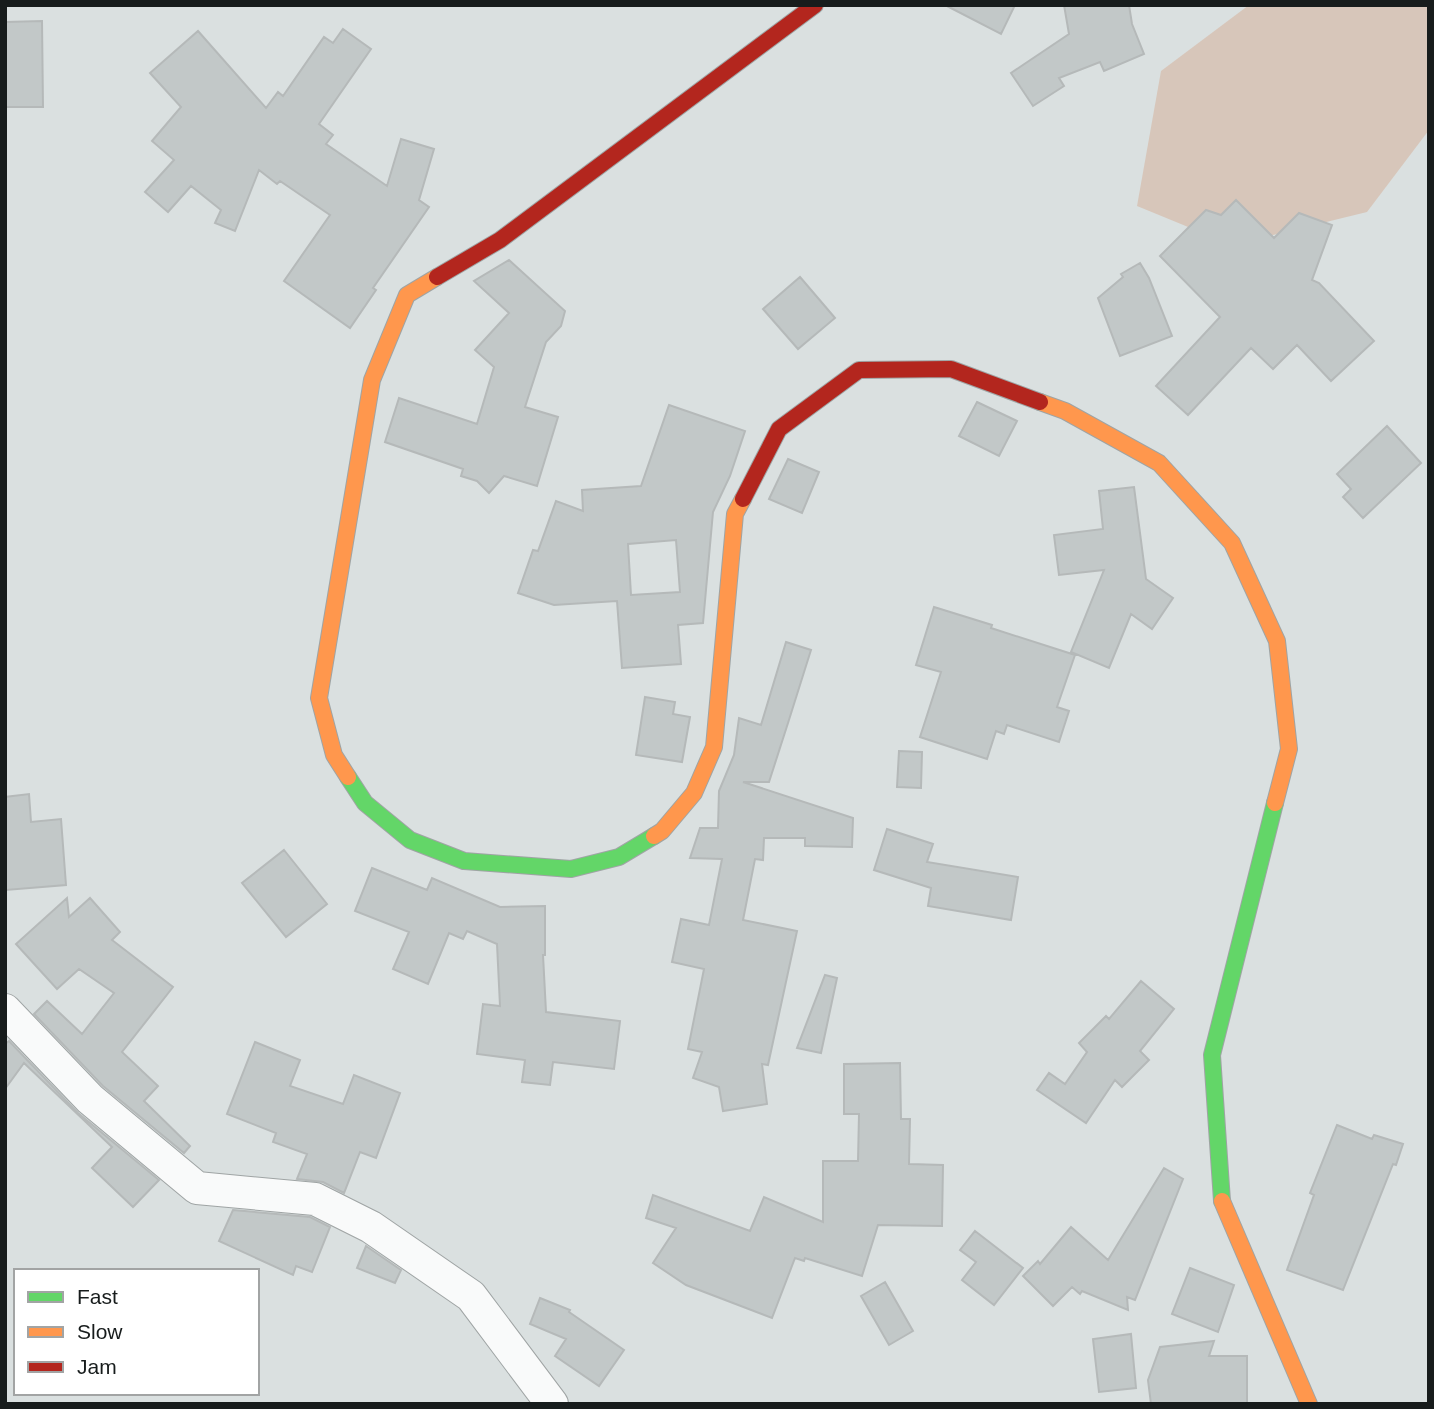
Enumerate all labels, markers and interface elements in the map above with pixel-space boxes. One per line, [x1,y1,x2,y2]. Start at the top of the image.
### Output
legend [14,1269,259,1395]
text: Fast [77,1285,118,1308]
text: Slow [77,1320,123,1343]
text: Jam [77,1355,117,1378]

